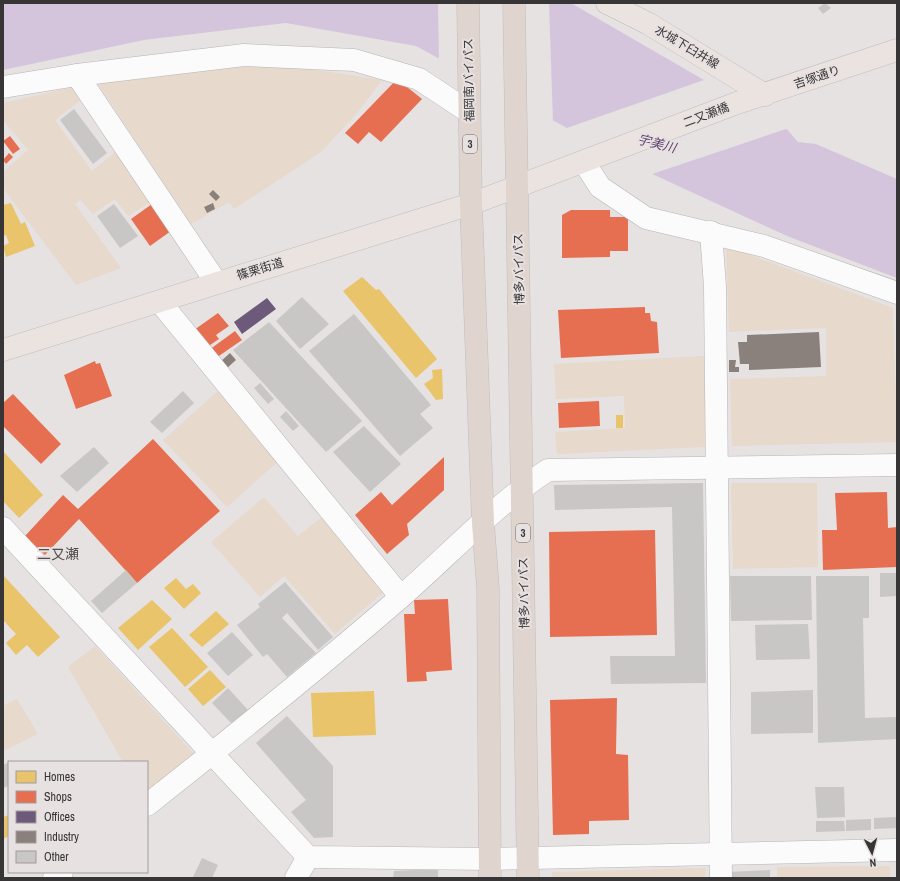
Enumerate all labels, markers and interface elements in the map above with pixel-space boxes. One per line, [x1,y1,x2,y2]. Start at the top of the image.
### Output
street label: 水城下臼井線 [652,22,722,72]
street label: 福岡南バイパス [460,38,478,122]
street label: 吉塚通り [792,62,842,92]
street label: 二又瀬橋 [681,99,731,131]
water label: 宇美川 [636,131,680,157]
road number: 3 [463,135,477,153]
street label: 博多バイパス [510,233,528,305]
street label: 篠栗街道 [235,254,285,284]
road number: 3 [516,524,530,542]
district label: 二又瀬 [37,545,79,563]
street label: 博多バイパス [515,557,533,629]
legend [8,761,148,873]
text: Homes [44,769,75,785]
text: Shops [44,789,72,805]
text: Offices [44,809,75,825]
text: Industry [44,829,79,845]
north arrow [852,833,892,873]
text: Other [44,849,69,865]
text: N [869,856,877,870]

